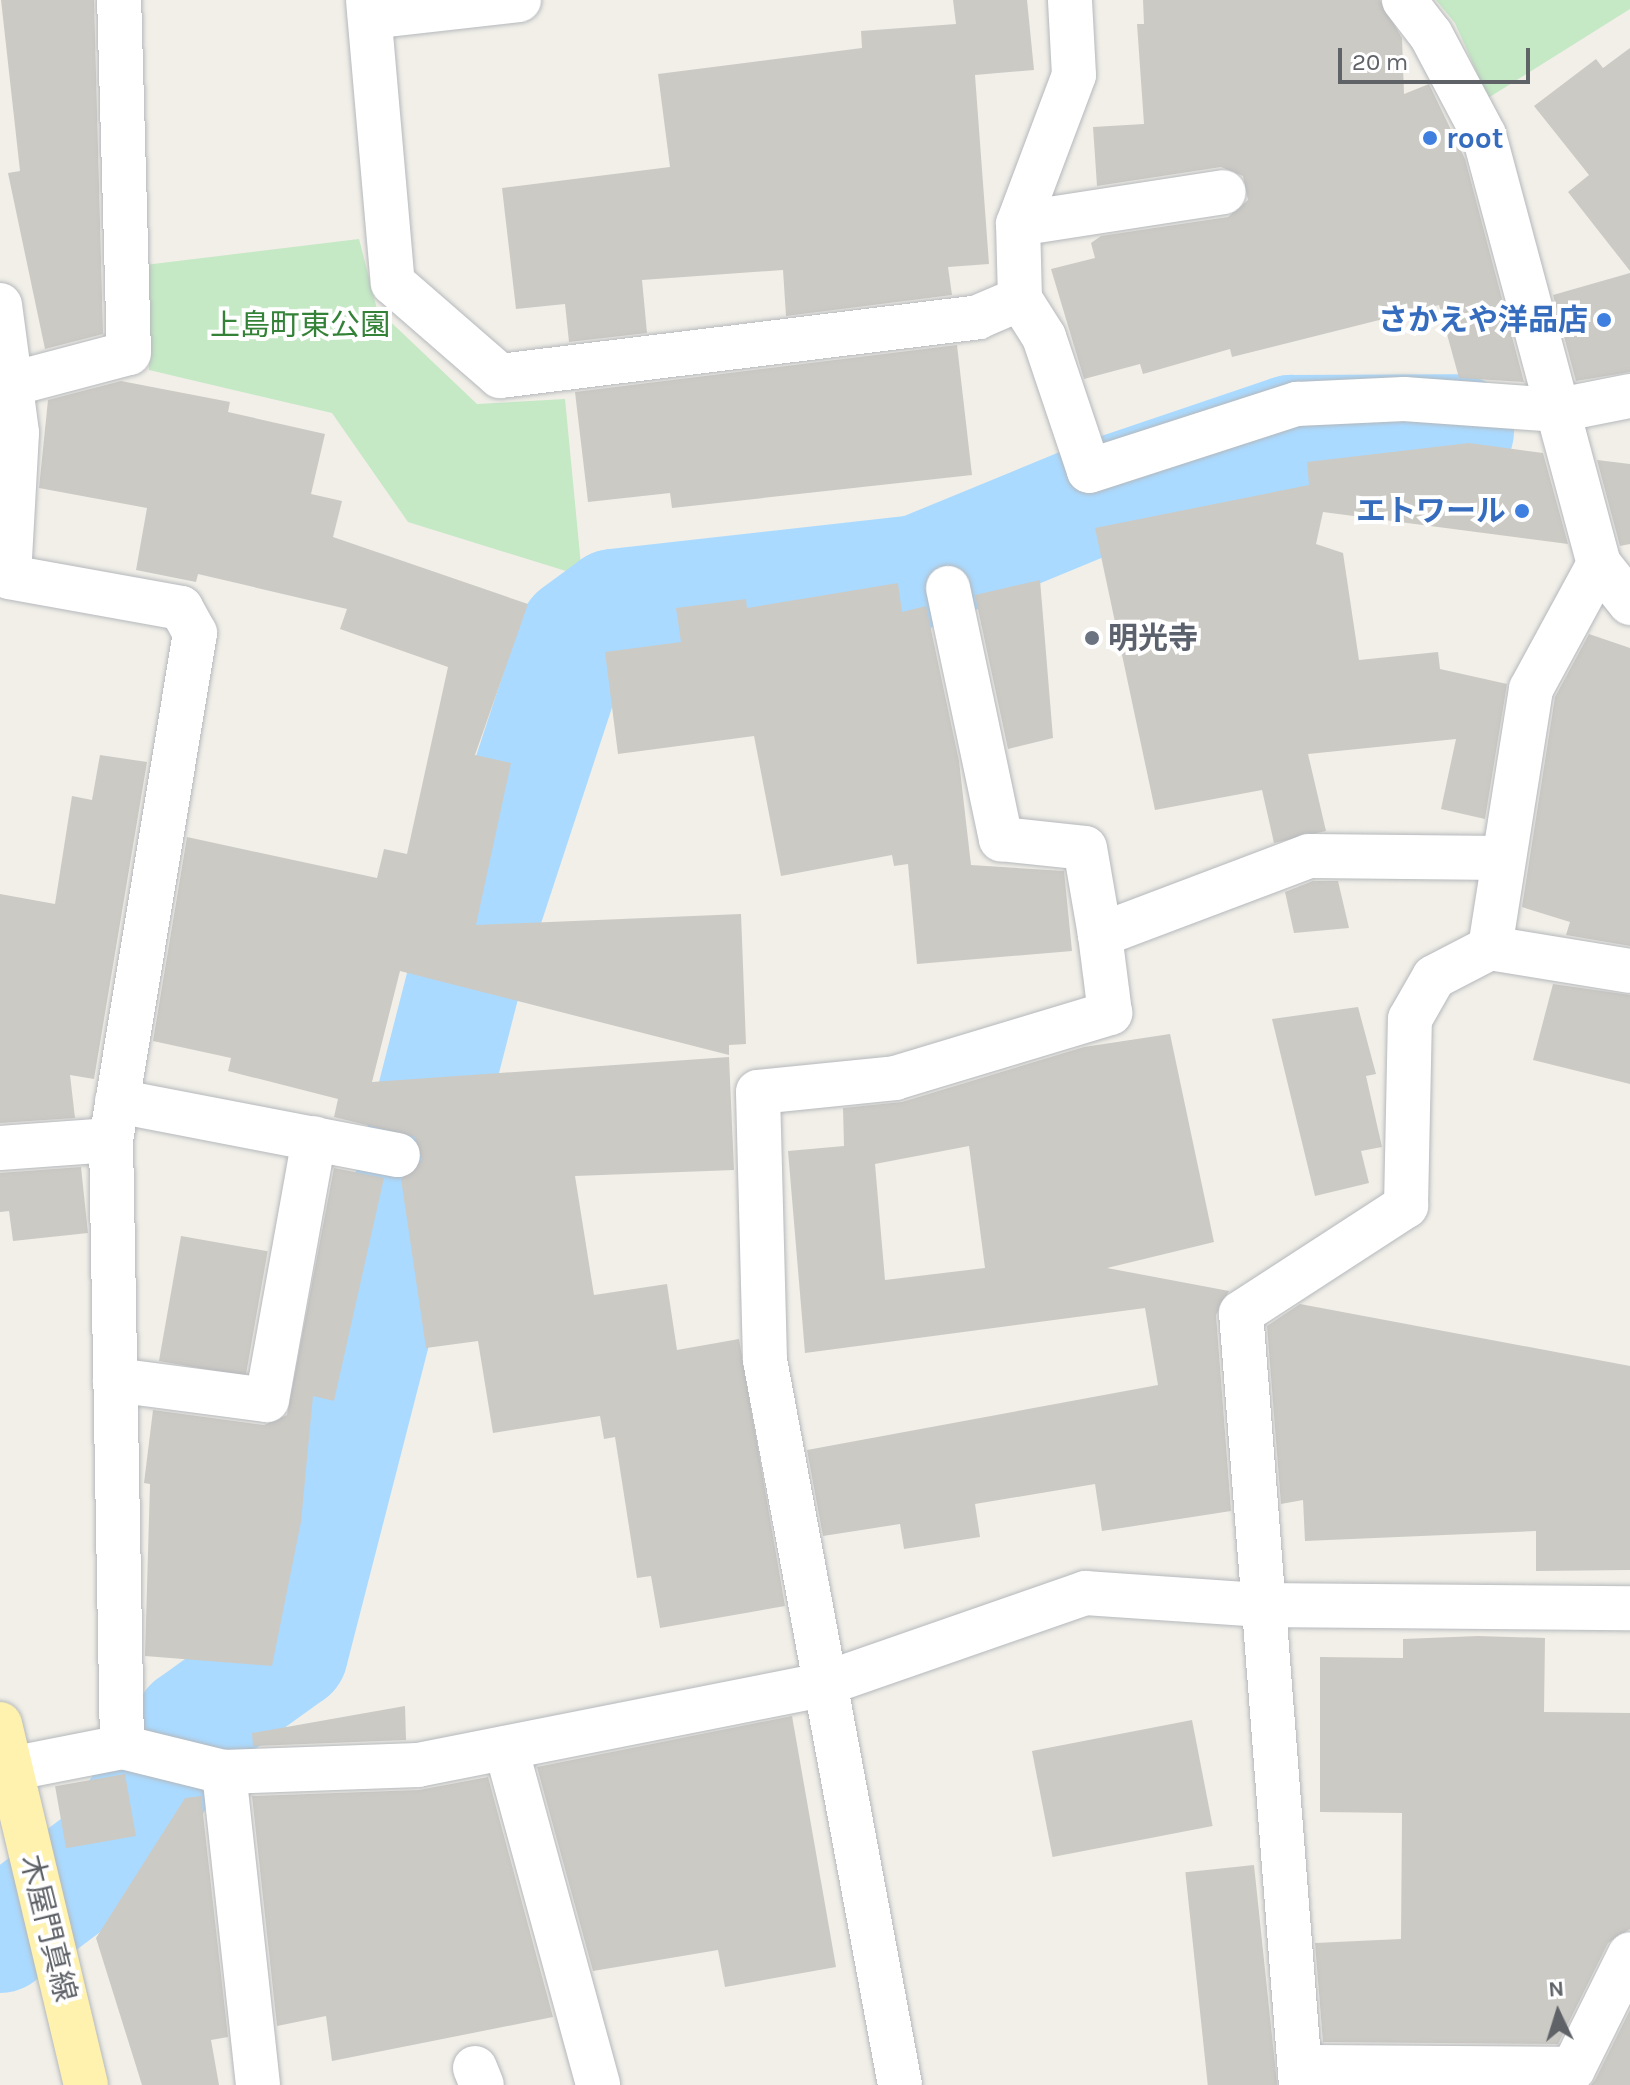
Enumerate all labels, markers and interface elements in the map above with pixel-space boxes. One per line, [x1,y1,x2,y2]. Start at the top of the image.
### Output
scale bar [1342,32,1534,82]
text: 20 m [1352,48,1408,76]
place label: root [1446,120,1504,156]
marker: root [1421,129,1439,147]
place label: さかえや洋品店 [1378,302,1588,338]
park label: 上島町東公園 [210,307,390,343]
marker: さかえや洋品店 [1595,311,1613,329]
place label: エトワール [1356,493,1506,529]
marker: エトワール [1513,502,1531,520]
place label: 明光寺 [1108,620,1198,656]
marker: 明光寺 [1083,629,1101,647]
street label: 木屋門真線 [12,1851,84,2005]
north arrow [1518,1973,1598,2053]
text: N [1548,1976,1565,2003]

